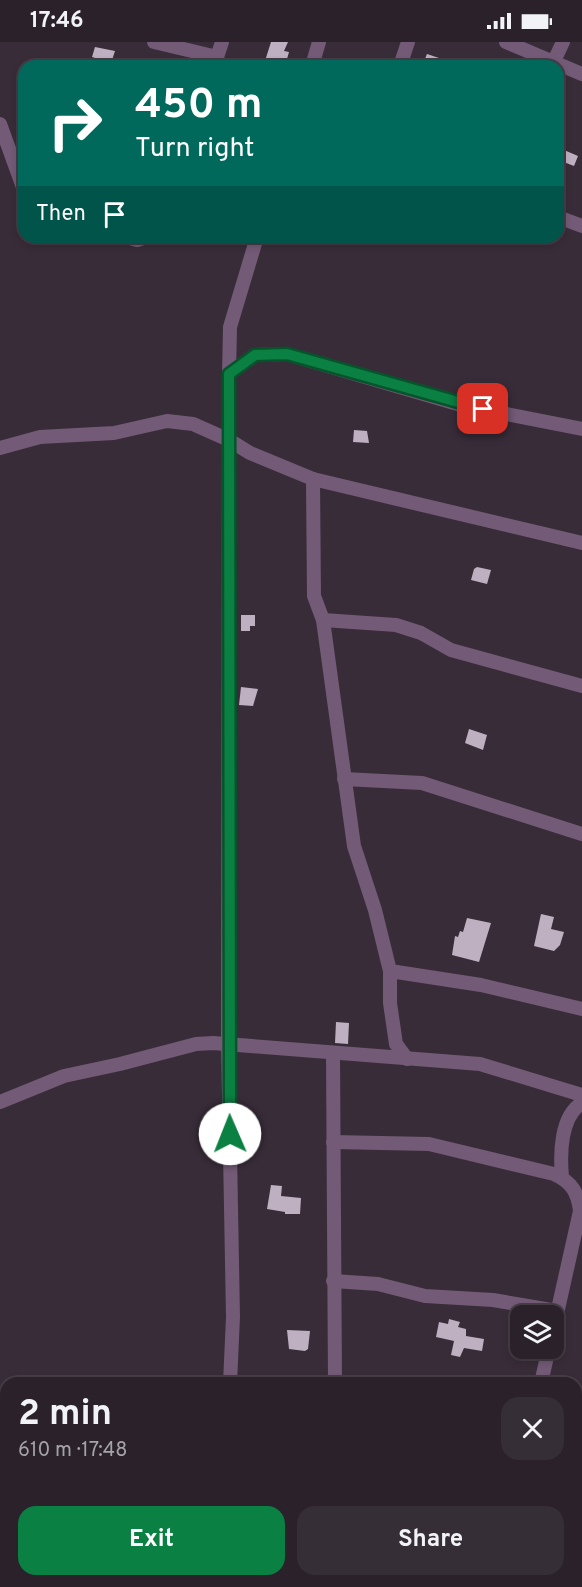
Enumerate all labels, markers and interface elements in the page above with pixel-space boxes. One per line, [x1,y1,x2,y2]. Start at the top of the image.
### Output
text: 17:46 [30,8,84,35]
text: 450 m [135,80,262,133]
icon: right [36,84,114,162]
text: Turn right [135,132,254,166]
icon: arrive [98,198,131,231]
text: Then [36,201,86,228]
pin [457,383,508,434]
icon: arrive [466,392,499,425]
position arrow [198,1102,262,1166]
map controls [510,1305,564,1359]
button: layers [510,1305,564,1359]
text: 2 min [18,1392,112,1438]
button: close [501,1397,564,1460]
text: 610 m · 17:48 [18,1438,127,1464]
button: Exit [18,1506,285,1575]
button: Share [297,1506,564,1575]

